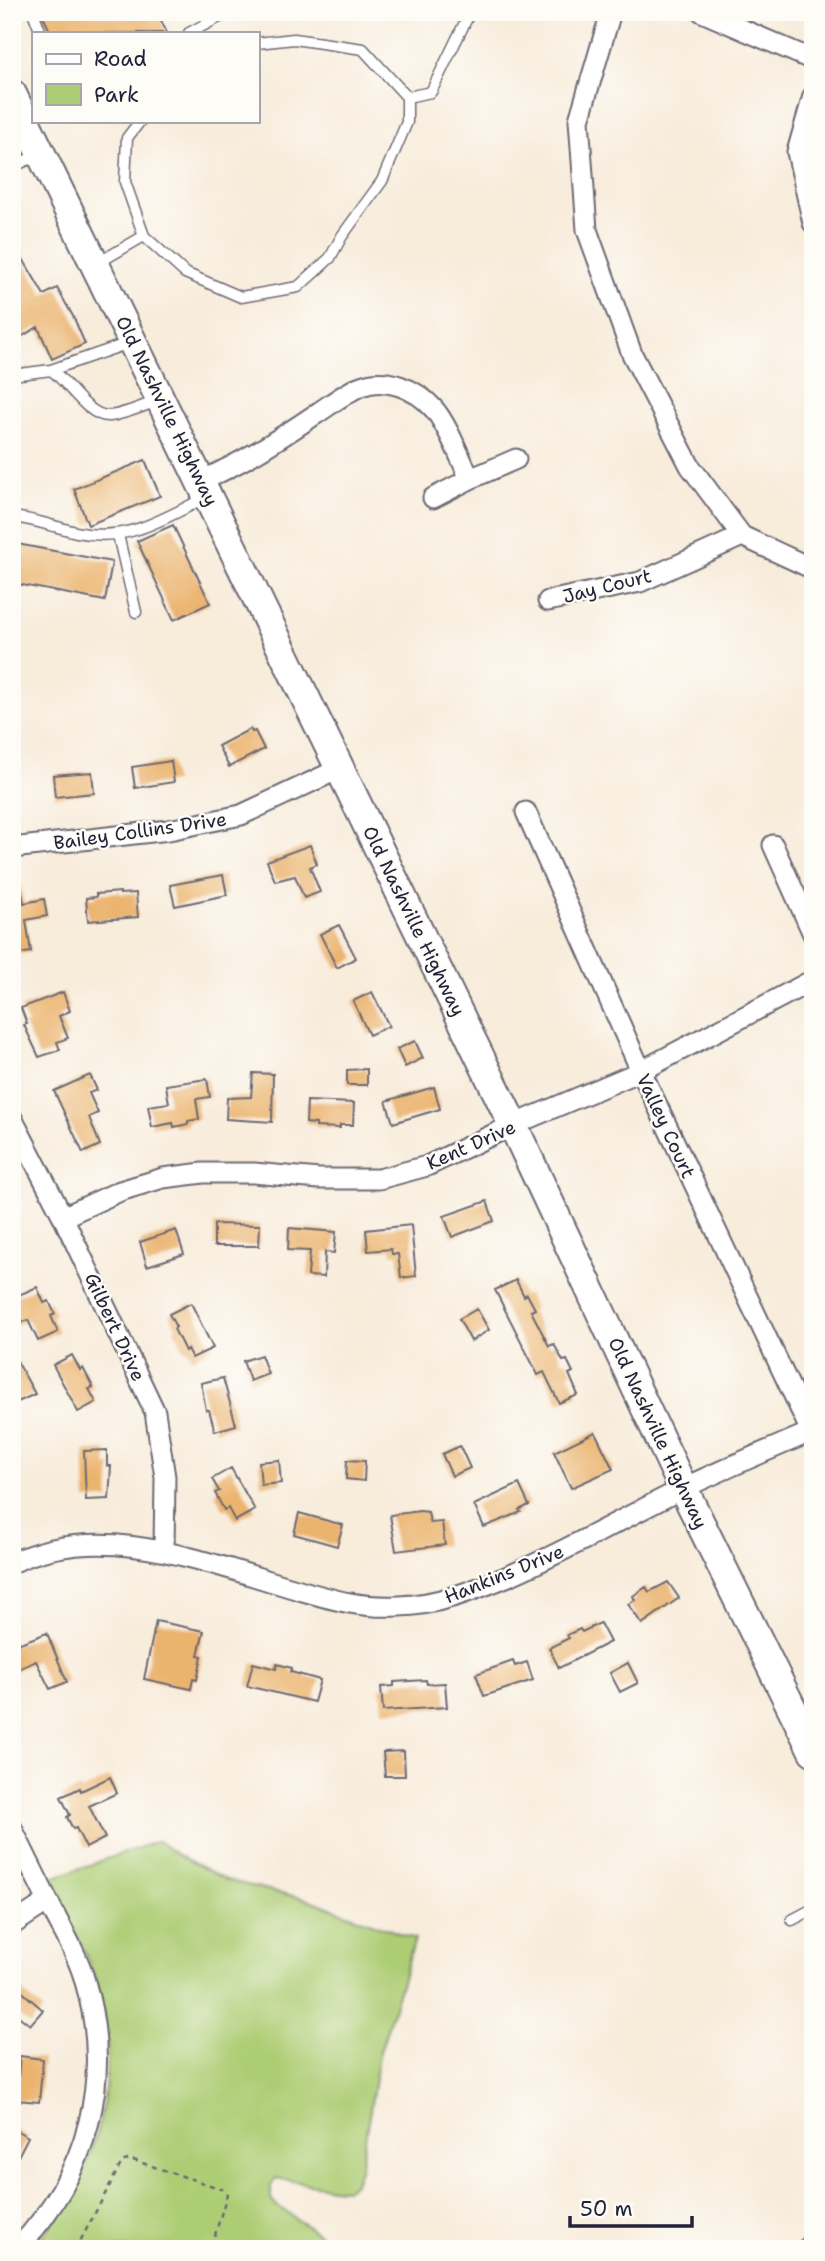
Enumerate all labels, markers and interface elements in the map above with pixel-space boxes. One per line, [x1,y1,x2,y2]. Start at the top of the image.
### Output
legend [32,32,259,122]
text: Road [94,45,147,73]
text: Park [94,81,139,109]
street label: Old Nashville Highway [110,312,224,510]
street label: Jay Court [560,563,654,609]
street label: Bailey Collins Drive [52,806,228,856]
street label: Old Nashville Highway [357,822,471,1020]
street label: Valley Court [631,1070,701,1182]
street label: Kent Drive [423,1114,519,1176]
street label: Gilbert Drive [79,1269,151,1385]
street label: Old Nashville Highway [603,1333,713,1533]
street label: Hankins Drive [441,1539,567,1609]
scale bar [570,2184,692,2228]
text: 50 m [580,2195,633,2223]

